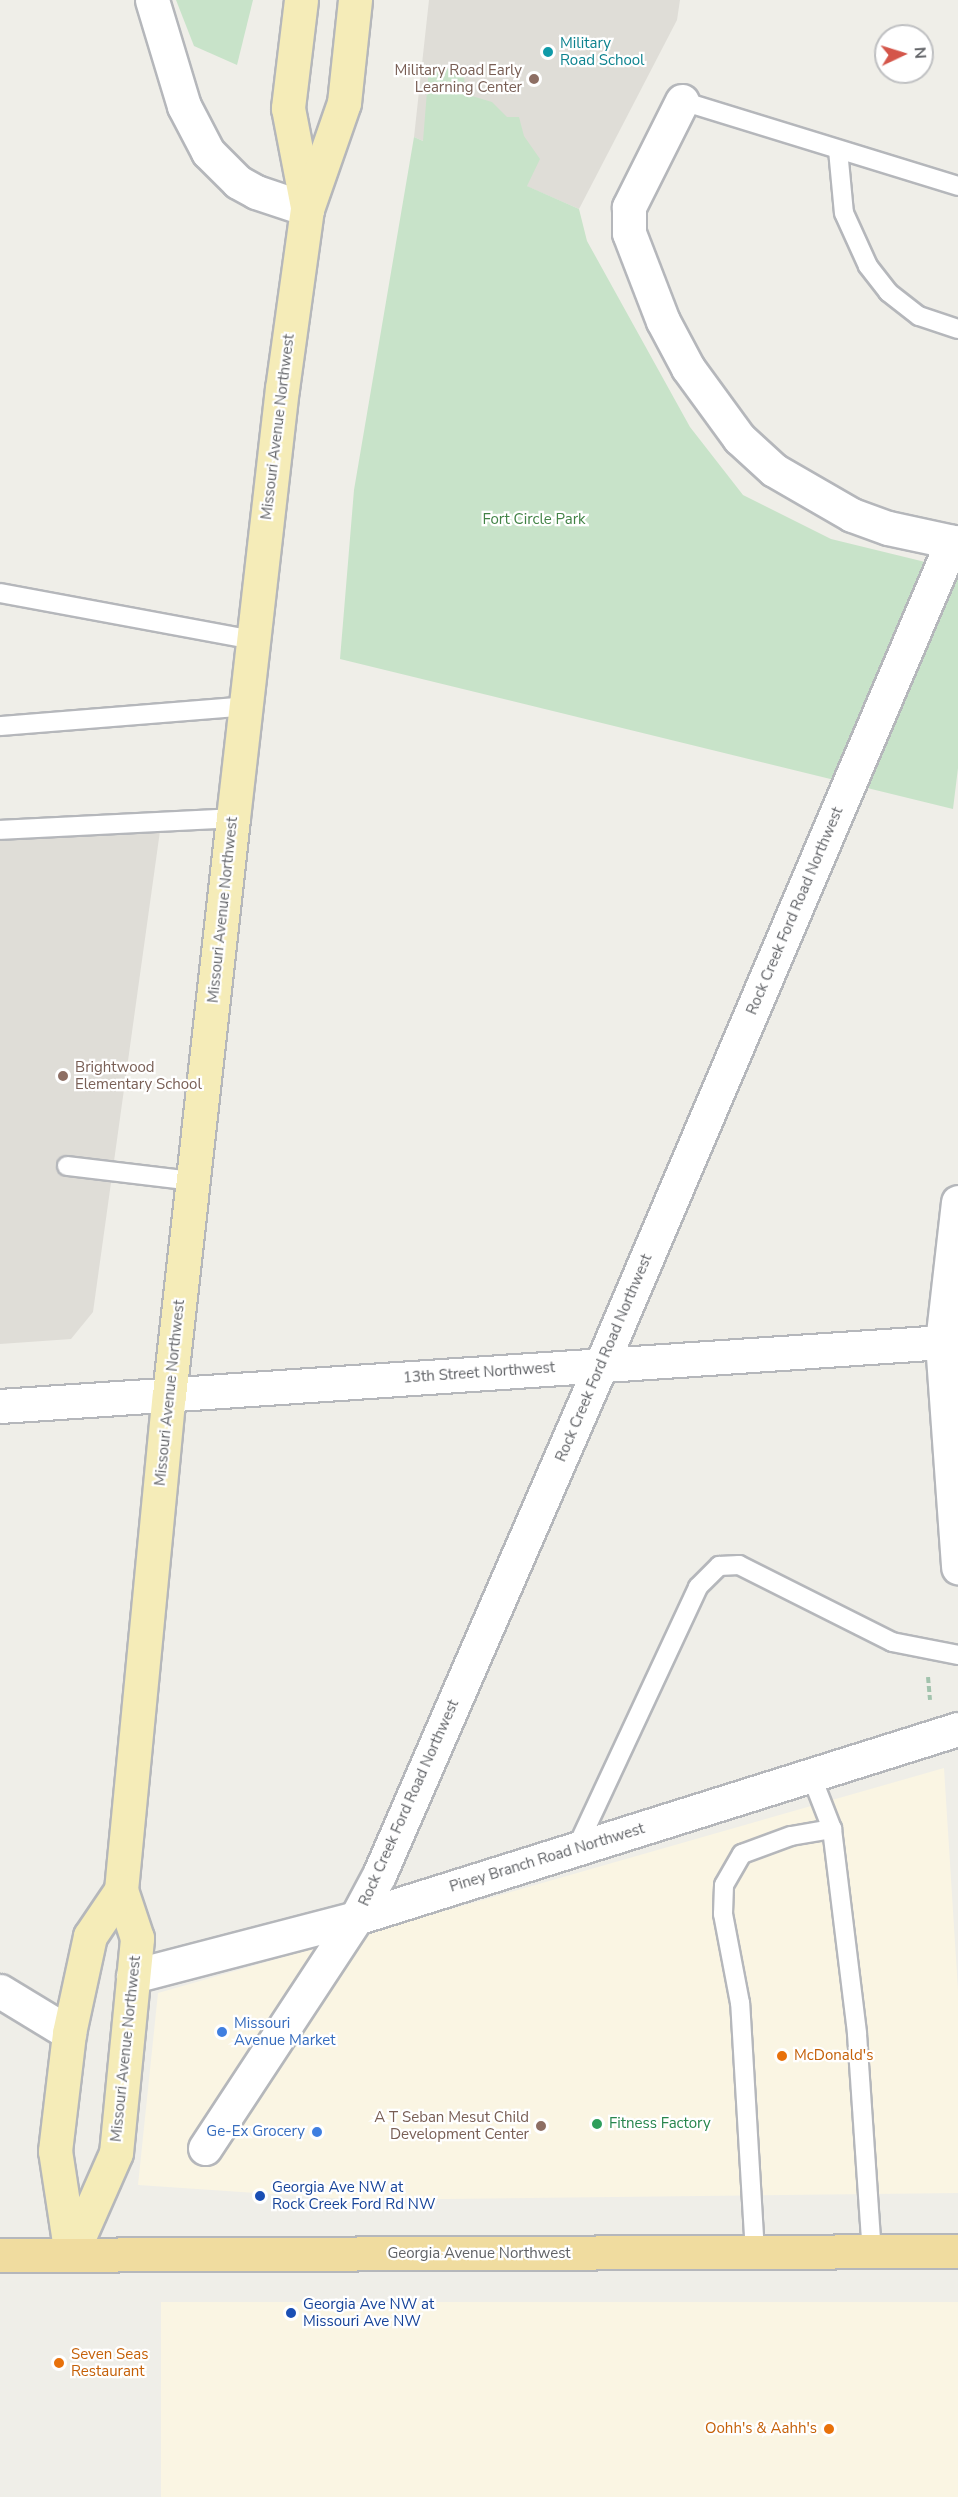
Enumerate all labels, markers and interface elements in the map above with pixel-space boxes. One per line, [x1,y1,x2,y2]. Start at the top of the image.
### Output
north arrow [874,24,934,84]
place label: Military Road School [560,34,645,69]
marker: Military Road School [541,45,555,59]
text: N [909,46,931,60]
place label: Military Road Early Learning Center [395,61,522,96]
marker: Military Road Early Learning Center [527,72,541,86]
street label: Missouri Avenue Northwest [258,333,298,521]
park label: Fort Circle Park [482,511,586,529]
street label: Rock Creek Ford Road Northwest [743,804,847,1018]
street label: Missouri Avenue Northwest [204,816,242,1004]
place label: Brightwood Elementary School [75,1058,202,1093]
marker: Brightwood Elementary School [56,1069,70,1083]
street label: Rock Creek Ford Road Northwest [552,1251,656,1465]
street label: Missouri Avenue Northwest [151,1299,189,1487]
street label: 13th Street Northwest [402,1359,556,1387]
street label: Rock Creek Ford Road Northwest [355,1697,463,1909]
street label: Piney Branch Road Northwest [447,1820,647,1896]
street label: Missouri Avenue Northwest [107,1955,145,2143]
place label: Missouri Avenue Market [234,2014,336,2049]
marker: Missouri Avenue Market [215,2025,229,2039]
place label: McDonald's [794,2047,873,2065]
marker: McDonald's [775,2049,789,2063]
place label: A T Seban Mesut Child Development Center [374,2108,529,2143]
place label: Fitness Factory [609,2115,711,2133]
marker: Fitness Factory [590,2117,604,2131]
marker: A T Seban Mesut Child Development Center [534,2119,548,2133]
place label: Ge-Ex Grocery [206,2123,305,2141]
marker: Ge-Ex Grocery [310,2125,324,2139]
place label: Georgia Ave NW at Rock Creek Ford Rd NW [272,2178,435,2213]
marker: Georgia Ave NW at Rock Creek Ford Rd NW [253,2189,267,2203]
street label: Georgia Avenue Northwest [387,2245,571,2263]
place label: Georgia Ave NW at Missouri Ave NW [303,2295,434,2330]
marker: Georgia Ave NW at Missouri Ave NW [284,2306,298,2320]
place label: Seven Seas Restaurant [71,2345,148,2380]
marker: Seven Seas Restaurant [52,2356,66,2370]
place label: Oohh's & Aahh's [705,2420,817,2438]
marker: Oohh's & Aahh's [822,2422,836,2436]

